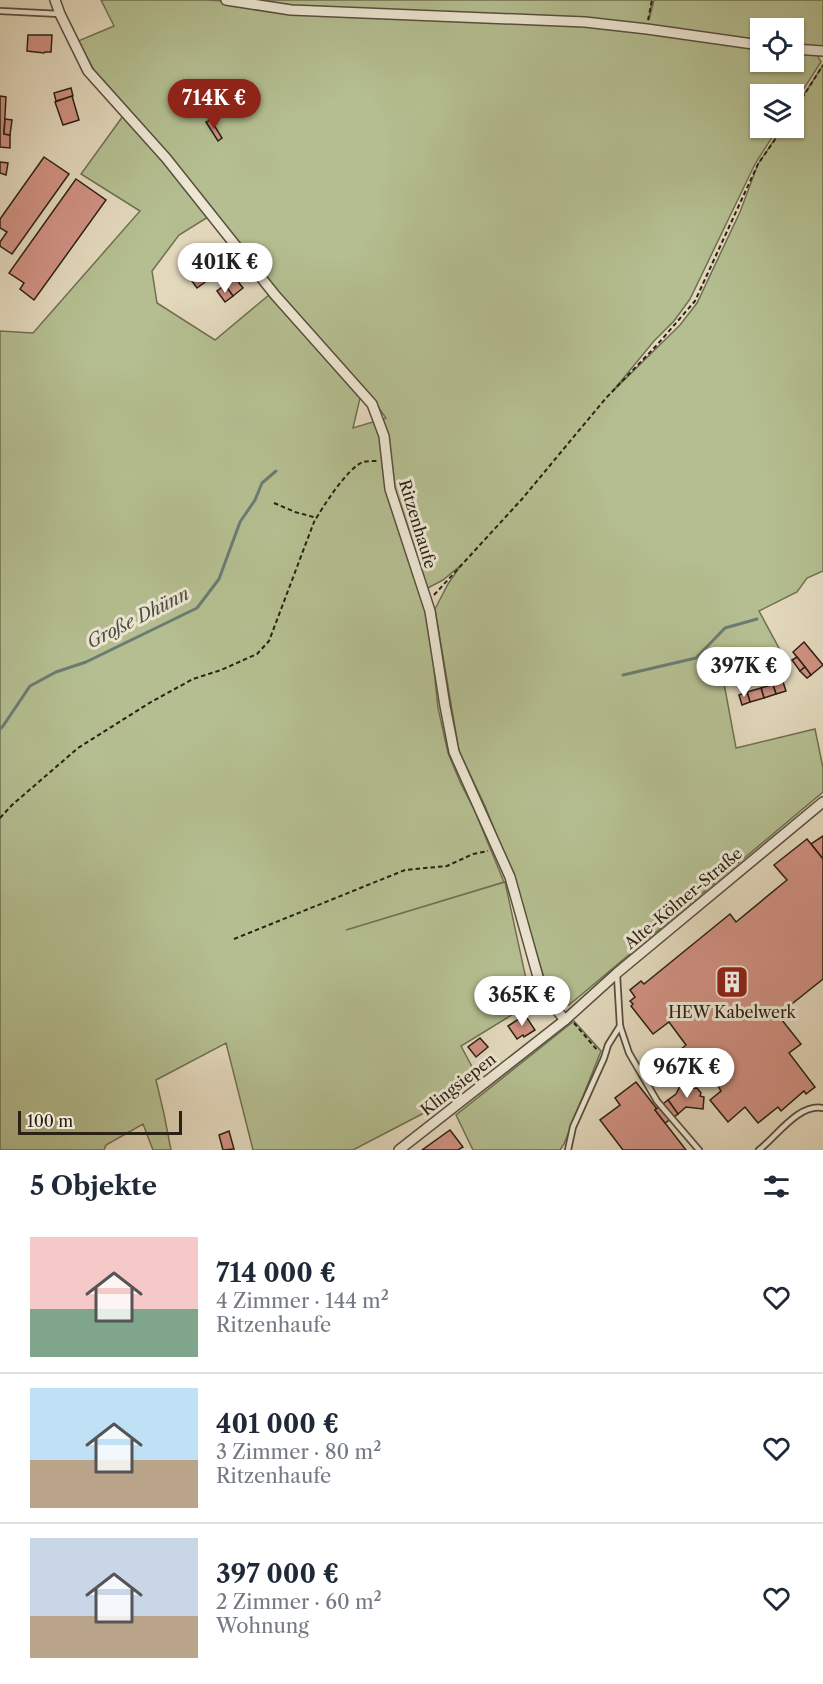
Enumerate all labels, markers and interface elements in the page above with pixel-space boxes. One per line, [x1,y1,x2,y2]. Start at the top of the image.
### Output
map controls [750,18,804,138]
button: locate [750,18,804,72]
pin: 714K € [165,79,263,130]
button: layers [750,84,804,138]
text: 714K € [182,86,246,110]
pin: 401K € [176,243,274,294]
text: 401K € [192,250,258,274]
street label: Ritzenhaufe [395,477,441,571]
water label: Große Dhünn [83,583,193,653]
pin: 397K € [695,647,793,698]
text: 397K € [711,654,777,678]
street label: Alte-Kölner-Straße [619,843,746,954]
building icon: HEW Kabelwerk [714,964,750,1000]
pin: 365K € [473,976,571,1027]
text: 365K € [488,983,556,1007]
place label: HEW Kabelwerk [668,1002,797,1022]
street label: Klingsiepen [416,1048,500,1120]
pin: 967K € [638,1048,736,1099]
text: 967K € [653,1055,721,1079]
scale bar [18,1108,182,1136]
text: 100 m [27,1111,73,1131]
text: 5 Objekte [30,1170,157,1202]
icon: filters [760,1170,793,1203]
text: 714 000 € [216,1257,336,1289]
icon: home [78,1261,150,1333]
icon: heart [760,1281,793,1314]
text: 4 Zimmer · 144 m² [216,1289,389,1313]
text: Ritzenhaufe [216,1313,331,1337]
text: 401 000 € [216,1408,339,1440]
icon: home [78,1412,150,1484]
icon: heart [760,1432,793,1465]
text: 3 Zimmer · 80 m² [216,1440,381,1464]
text: Ritzenhaufe [216,1464,331,1488]
text: 397 000 € [216,1558,339,1590]
icon: home [78,1562,150,1634]
icon: heart [760,1582,793,1615]
text: 2 Zimmer · 60 m² [216,1590,382,1614]
text: Wohnung [216,1614,309,1638]

